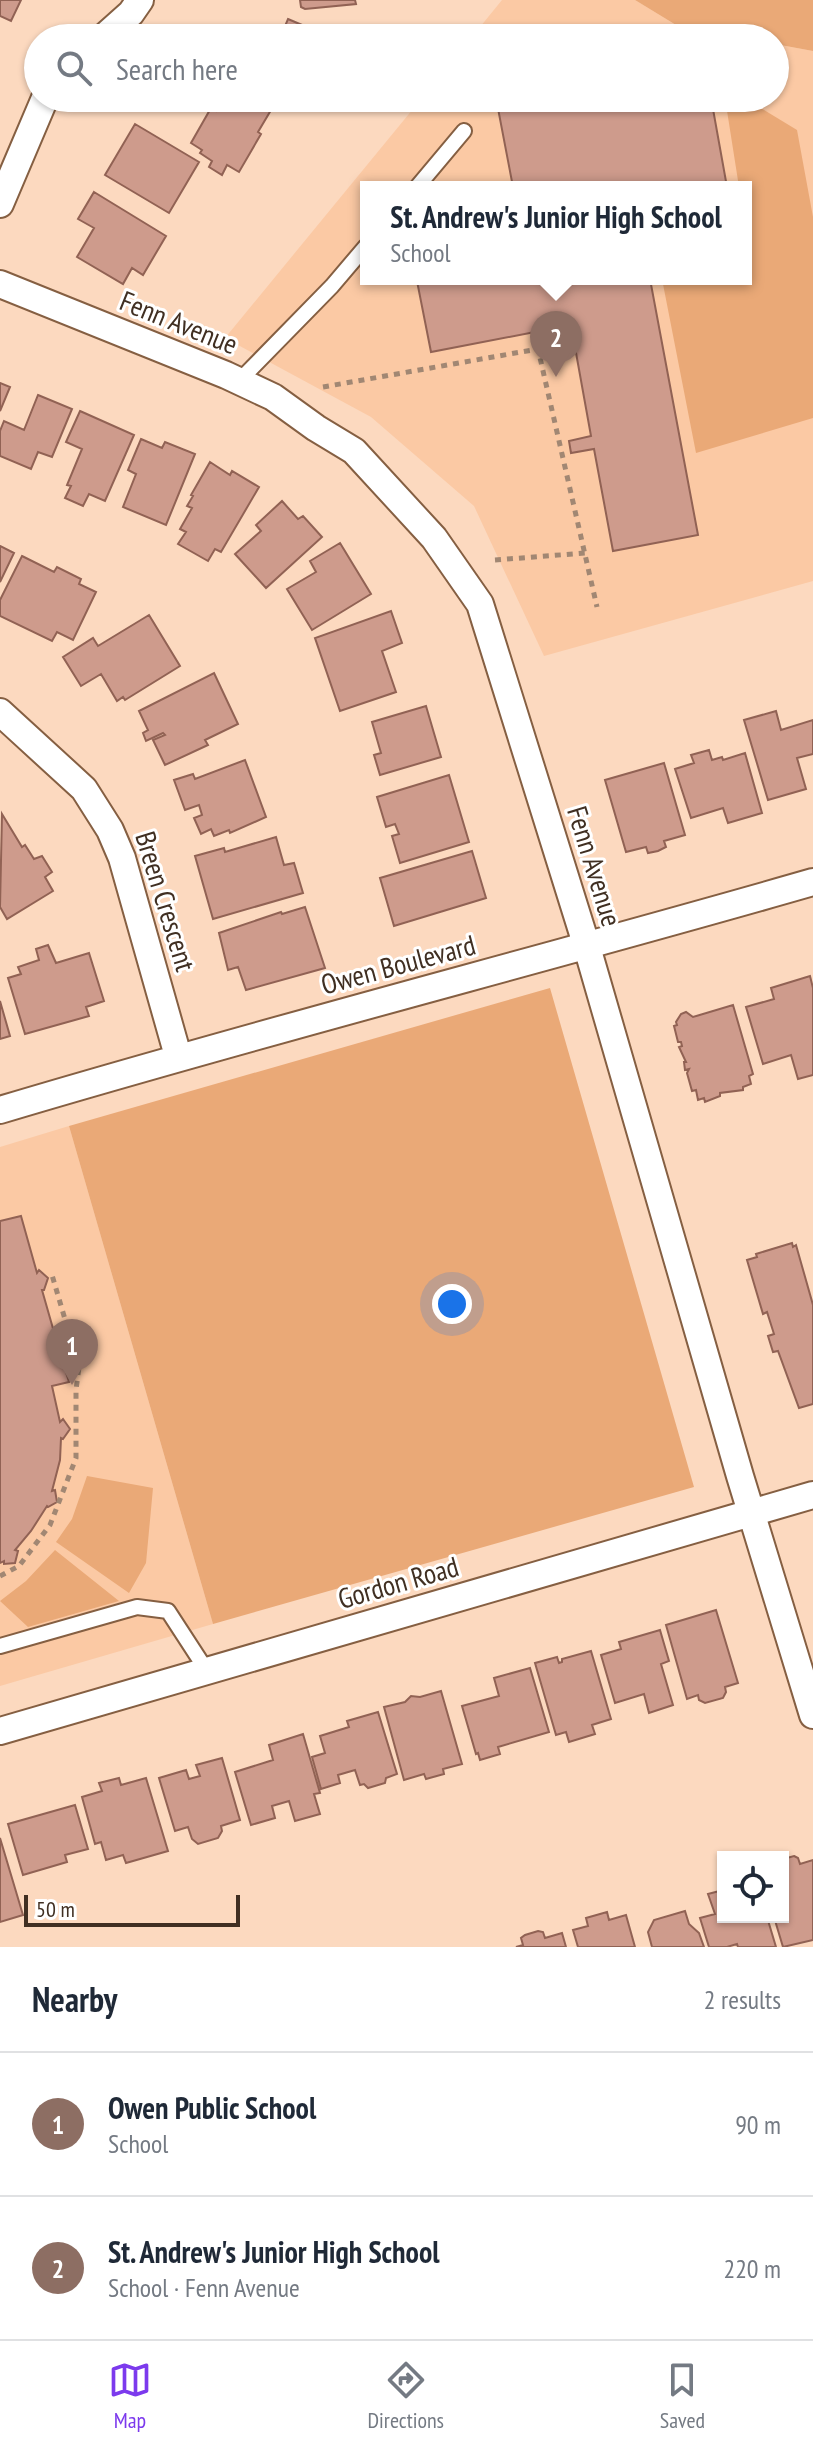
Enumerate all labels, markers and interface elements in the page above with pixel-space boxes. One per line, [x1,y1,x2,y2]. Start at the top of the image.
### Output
search box [24,24,789,112]
icon: search [52,46,96,90]
text: Search here [116,49,238,88]
popup [360,181,752,285]
text: St. Andrew's Junior High School [390,197,722,236]
text: School [390,236,451,269]
street label: Fenn Avenue [115,282,243,362]
pin: 2 [530,311,582,377]
street label: Fenn Avenue [559,801,631,931]
street label: Breen Crescent [127,827,205,976]
street label: Owen Boulevard [317,926,479,1002]
your location [432,1284,472,1324]
pin: 1 [46,1319,98,1385]
street label: Gordon Road [333,1547,463,1617]
map controls [717,1851,789,1923]
button: locate [717,1851,789,1923]
scale bar [24,1891,240,1927]
text: 50 m [36,1895,75,1923]
text: Nearby [32,1977,117,2021]
text: 2 results [704,1983,781,2016]
text: Owen Public School [108,2088,316,2127]
text: 1 [52,2108,64,2141]
text: 90 m [735,2108,781,2141]
text: School [108,2127,168,2160]
text: St. Andrew's Junior High School [108,2232,440,2271]
text: 2 [52,2252,64,2285]
text: 220 m [723,2252,781,2285]
text: School · Fenn Avenue [108,2271,300,2304]
tab: Map [108,2358,152,2434]
tab: Directions [368,2358,444,2434]
tab: Saved [660,2358,705,2434]

